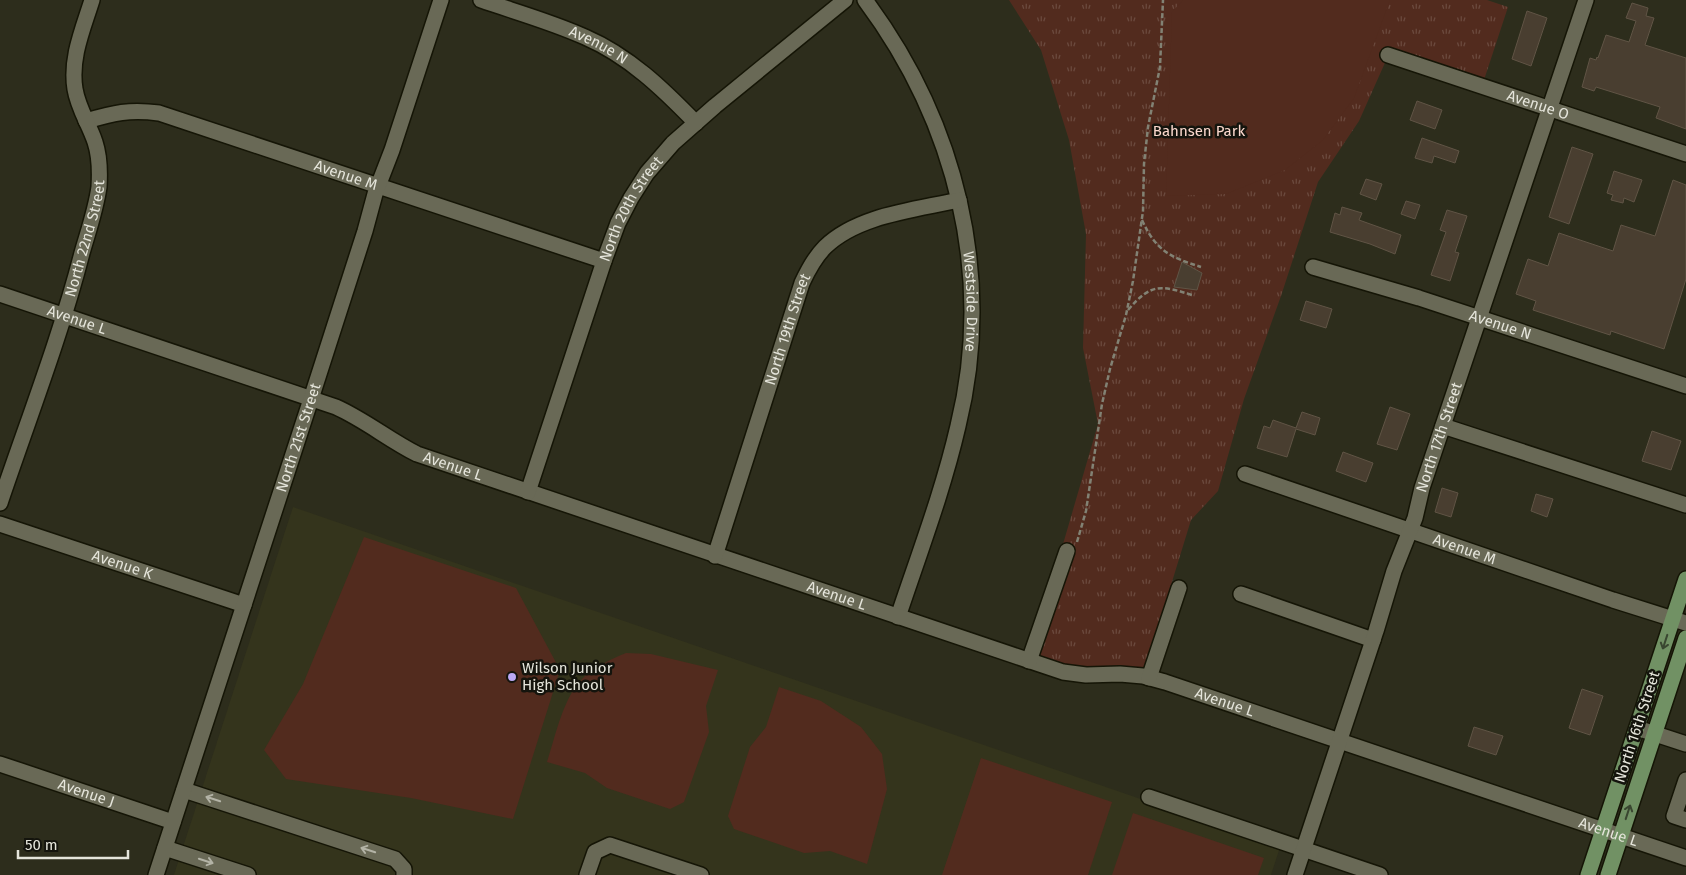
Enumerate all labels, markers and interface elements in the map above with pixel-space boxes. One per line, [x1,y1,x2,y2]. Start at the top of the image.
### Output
street label: Avenue N [566,22,631,68]
street label: Avenue O [1505,86,1571,123]
park label: Bahnsen Park [1153,122,1245,140]
street label: North 20th Street [596,152,667,264]
street label: Avenue M [312,156,380,194]
street label: North 22nd Street [61,179,108,299]
street label: Westside Drive [959,250,981,352]
street label: North 19th Street [761,270,815,387]
street label: Avenue L [45,302,109,338]
street label: Avenue N [1467,306,1534,343]
street label: North 17th Street [1412,379,1466,495]
street label: North 21st Street [272,380,325,494]
street label: Avenue L [421,448,485,485]
street label: Avenue M [1431,530,1498,568]
street label: Avenue K [90,546,155,583]
street label: Avenue L [805,577,869,614]
one-way arrow [1660,634,1669,650]
place label: Wilson Junior High School [522,659,613,694]
street label: North 16th Street [1610,668,1664,785]
marker: Wilson Junior High School [506,671,518,683]
street label: Avenue L [1193,684,1257,721]
street label: Avenue J [56,775,117,811]
one-way arrow [205,794,221,804]
one-way arrow [1624,804,1634,820]
street label: Avenue L [1576,813,1641,850]
scale bar [18,828,128,860]
text: 50 m [25,836,58,854]
one-way arrow [360,844,376,854]
one-way arrow [198,857,214,867]

